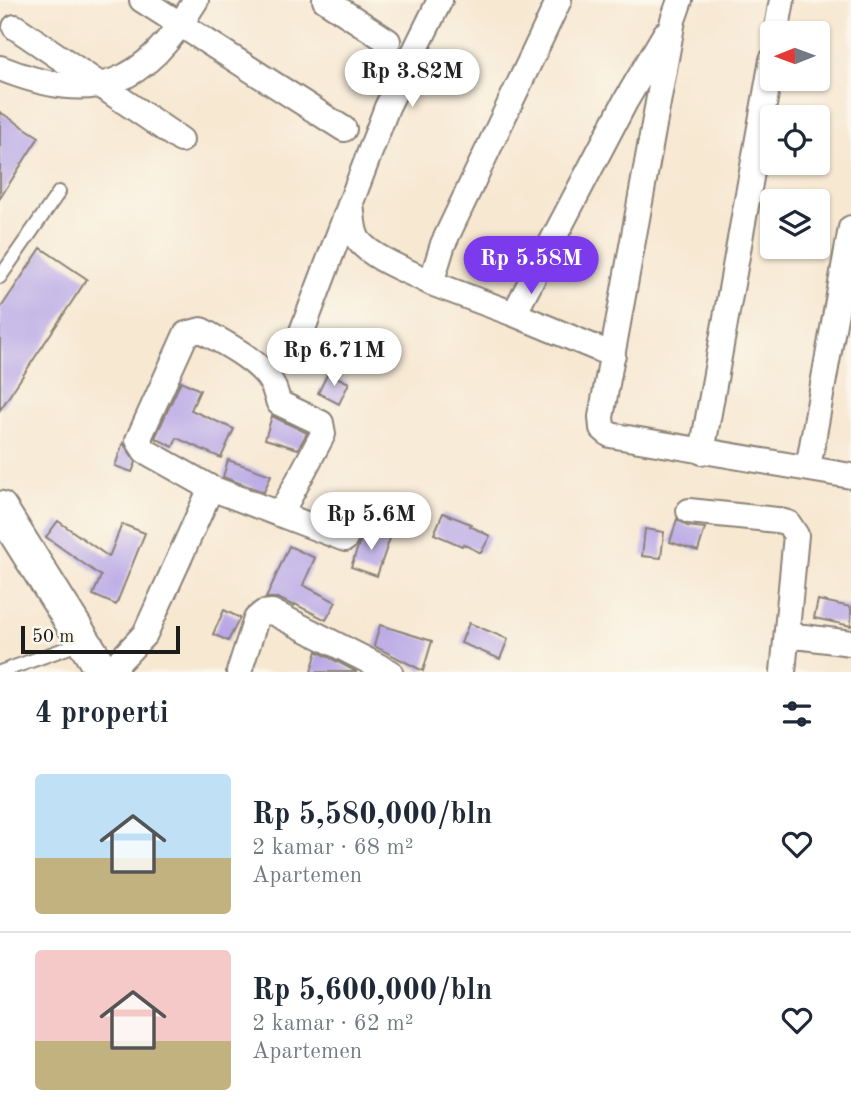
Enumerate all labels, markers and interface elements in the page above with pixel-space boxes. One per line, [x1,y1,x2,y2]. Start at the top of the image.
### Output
north arrow [760,21,830,91]
map controls [760,21,830,259]
pin: Rp 3.82M [340,50,484,109]
text: Rp 3.82M [361,60,463,83]
button: locate [760,105,830,175]
button: layers [760,189,830,259]
pin: Rp 5.58M [459,236,603,296]
text: Rp 5.58M [480,247,582,270]
pin: Rp 6.71M [262,328,406,388]
text: Rp 6.71M [283,339,385,362]
pin: Rp 5.6M [306,492,436,552]
text: Rp 5.6M [326,503,416,526]
scale bar [21,623,180,655]
text: 50 m [32,628,74,647]
icon: filters [778,695,816,733]
text: 4 properti [35,699,169,729]
text: Rp 5,580,000/bln [252,800,492,830]
icon: home [91,802,175,886]
icon: heart [778,825,816,863]
text: 2 kamar · 68 m² [252,836,414,859]
text: Apartemen [252,864,362,887]
text: Rp 5,600,000/bln [252,976,492,1006]
icon: home [91,978,175,1062]
icon: heart [778,1001,816,1039]
text: 2 kamar · 62 m² [252,1012,414,1035]
text: Apartemen [252,1040,362,1063]

